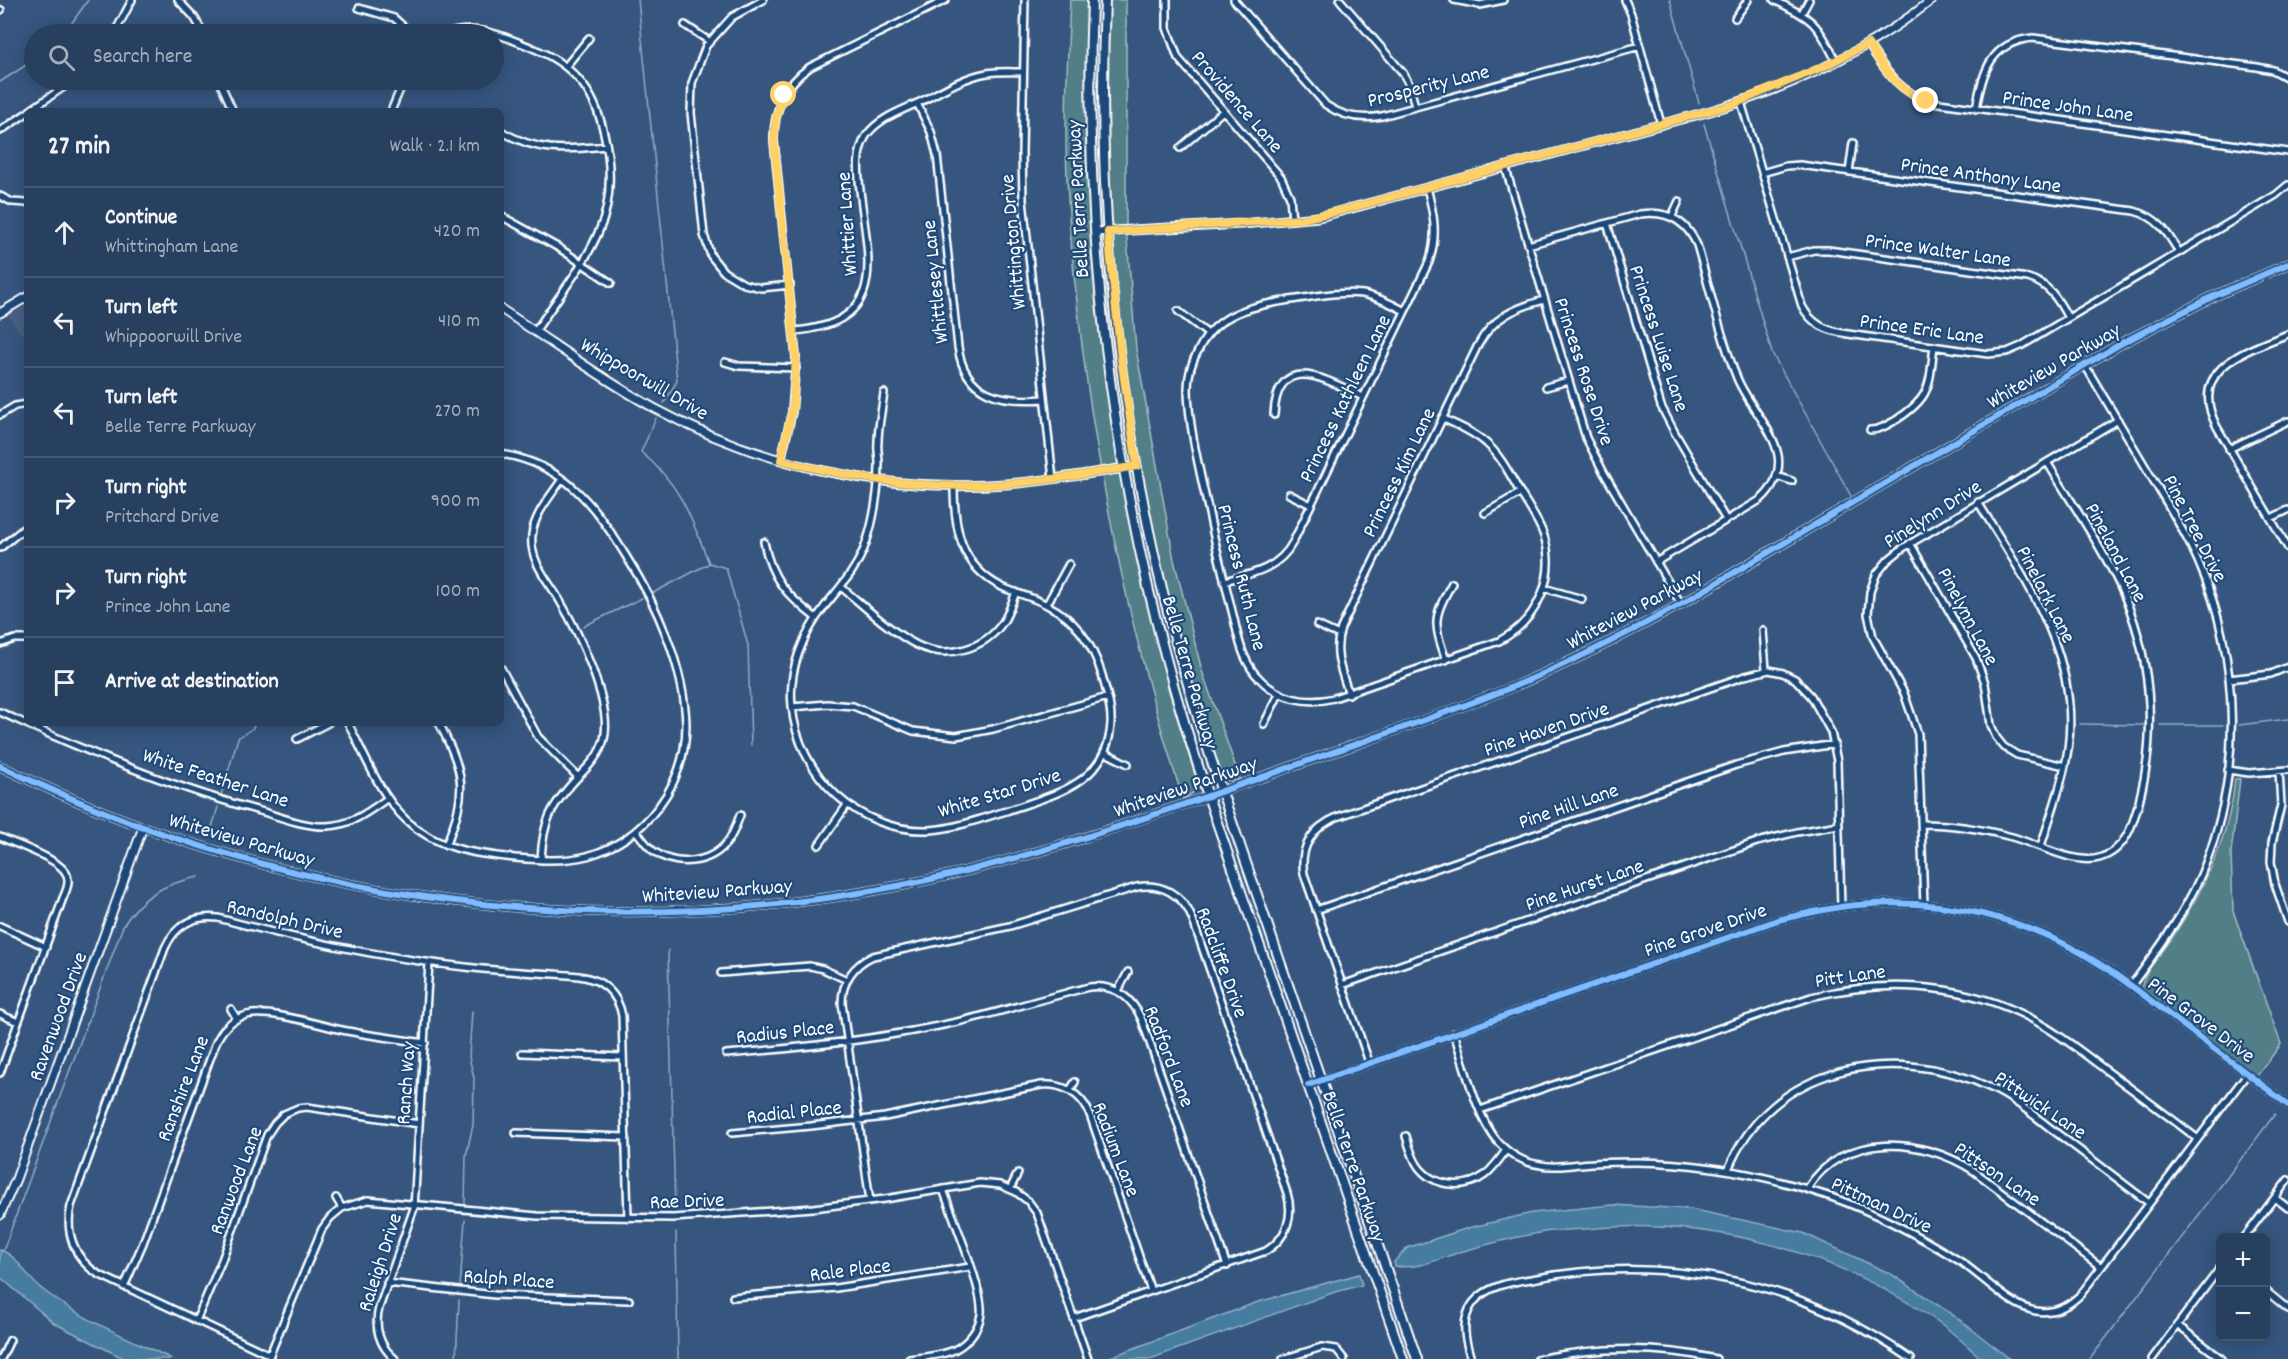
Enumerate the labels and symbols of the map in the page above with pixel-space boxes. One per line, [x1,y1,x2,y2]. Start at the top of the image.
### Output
street label: Providence Lane [1182,45,1289,161]
street label: Prosperity Lane [1365,58,1493,118]
route start [770,81,796,107]
street label: Prince John Lane [2000,84,2135,132]
route end [1912,87,1938,113]
street label: Belle Terre Parkway [1061,119,1099,279]
street label: Prince Anthony Lane [1898,151,2063,203]
street label: Whittier Lane [830,171,868,277]
street label: Whittington Drive [994,173,1036,311]
street label: Whittlesey Lane [916,218,958,345]
street label: Prince Walter Lane [1863,227,2013,277]
street label: Princess Luise Lane [1619,262,1695,416]
street label: Princess Rose Drive [1544,294,1620,450]
street label: Prince Eric Lane [1858,307,1986,355]
street label: Princess Kathleen Lane [1293,310,1400,488]
street label: Whiteview Parkway [1982,317,2128,418]
street label: Whippoorwill Drive [574,332,713,430]
street label: Princess Kim Lane [1356,403,1445,543]
street label: Pine Tree Drive [2153,470,2233,588]
street label: Pinelynn Drive [1879,474,1988,558]
street label: Pineland Lane [2076,498,2153,609]
street label: Princess Ruth Lane [1207,501,1273,654]
street label: Pinelark Lane [2007,541,2082,649]
street label: Whiteview Parkway [1562,562,1709,659]
street label: Pinelynn Lane [1928,563,2005,672]
street label: Belle Terre Parkway [1152,593,1224,753]
street label: Pine Haven Drive [1480,695,1614,766]
street label: White Feather Lane [138,742,292,818]
street label: Whiteview Parkway [1110,750,1262,827]
street label: White Star Drive [935,762,1065,828]
street label: Pine Hill Lane [1515,777,1623,839]
street label: Whiteview Parkway [165,807,318,877]
street label: Pine Hurst Lane [1522,853,1648,921]
street label: Whiteview Parkway [641,873,794,913]
street label: Randolph Drive [223,893,345,949]
street label: Pine Grove Drive [1641,897,1771,967]
street label: Radcliffe Drive [1186,903,1254,1023]
street label: Ravenwood Drive [23,948,97,1086]
street label: Pitt Lane [1813,958,1888,998]
street label: Pine Grove Drive [2140,971,2260,1072]
street label: Radford Lane [1134,1002,1200,1112]
street label: Radius Place [735,1014,836,1054]
street label: Ranshire Lane [151,1032,219,1146]
street label: Ranch Way [390,1040,426,1126]
street label: Pittwick Lane [1987,1065,2091,1148]
street label: Belle Terre Parkway [1312,1087,1392,1247]
street label: Radial Place [745,1094,843,1134]
street label: Radium Lane [1082,1098,1146,1202]
street label: Ranwood Lane [203,1122,272,1240]
street label: Pittson Lane [1947,1135,2046,1216]
street label: Pittman Drive [1825,1170,1936,1243]
street label: Rae Drive [649,1187,725,1219]
street label: Raleigh Drive [352,1210,412,1316]
street label: Rale Place [808,1252,892,1292]
street label: Ralph Place [462,1263,555,1299]

